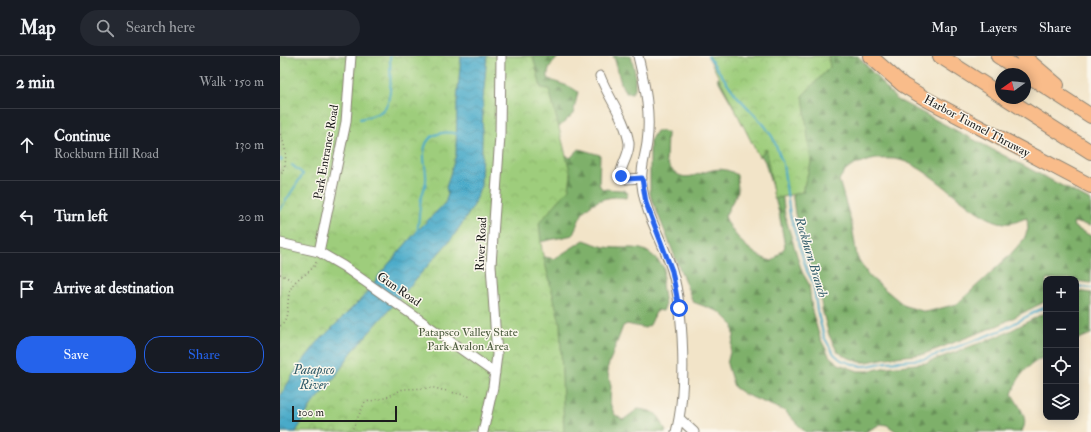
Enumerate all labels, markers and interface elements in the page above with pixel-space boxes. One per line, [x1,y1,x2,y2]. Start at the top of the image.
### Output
search box [80,10,360,46]
text: Map [20,16,56,40]
icon: search [94,17,116,39]
text: Search here [126,18,195,37]
text: Map [931,19,957,36]
text: Layers [979,19,1017,36]
text: Share [1039,19,1071,36]
north arrow [995,68,1031,104]
text: 2 min [16,72,55,93]
text: Walk · 150 m [199,74,264,90]
street label: Harbor Tunnel Thruway [921,92,1033,161]
street label: Park Entrance Road [311,103,342,201]
text: Continue [54,127,110,146]
icon: ahead [16,134,38,156]
text: 130 m [235,137,264,153]
text: Rockburn Hill Road [54,146,159,162]
route end [612,167,630,185]
icon: left [16,206,38,228]
text: Turn left [54,207,108,226]
text: 20 m [238,209,264,225]
water label: Rockburn Branch [791,214,831,300]
street label: River Road [473,217,490,271]
street label: Gun Road [374,269,424,310]
map controls [1043,276,1079,420]
button: + [1043,276,1079,312]
icon: arrive [16,278,38,300]
text: Arrive at destination [54,279,174,298]
route start [670,299,688,317]
button: − [1043,312,1079,348]
park label: Patapsco Valley State Park Avalon Area [418,325,518,354]
button: Save [16,336,136,373]
button: Share [144,336,264,373]
button: locate [1043,348,1079,384]
water label: Patapsco River [292,362,335,393]
button: layers [1043,384,1079,420]
scale bar [292,404,397,423]
text: 100 m [298,406,324,419]

